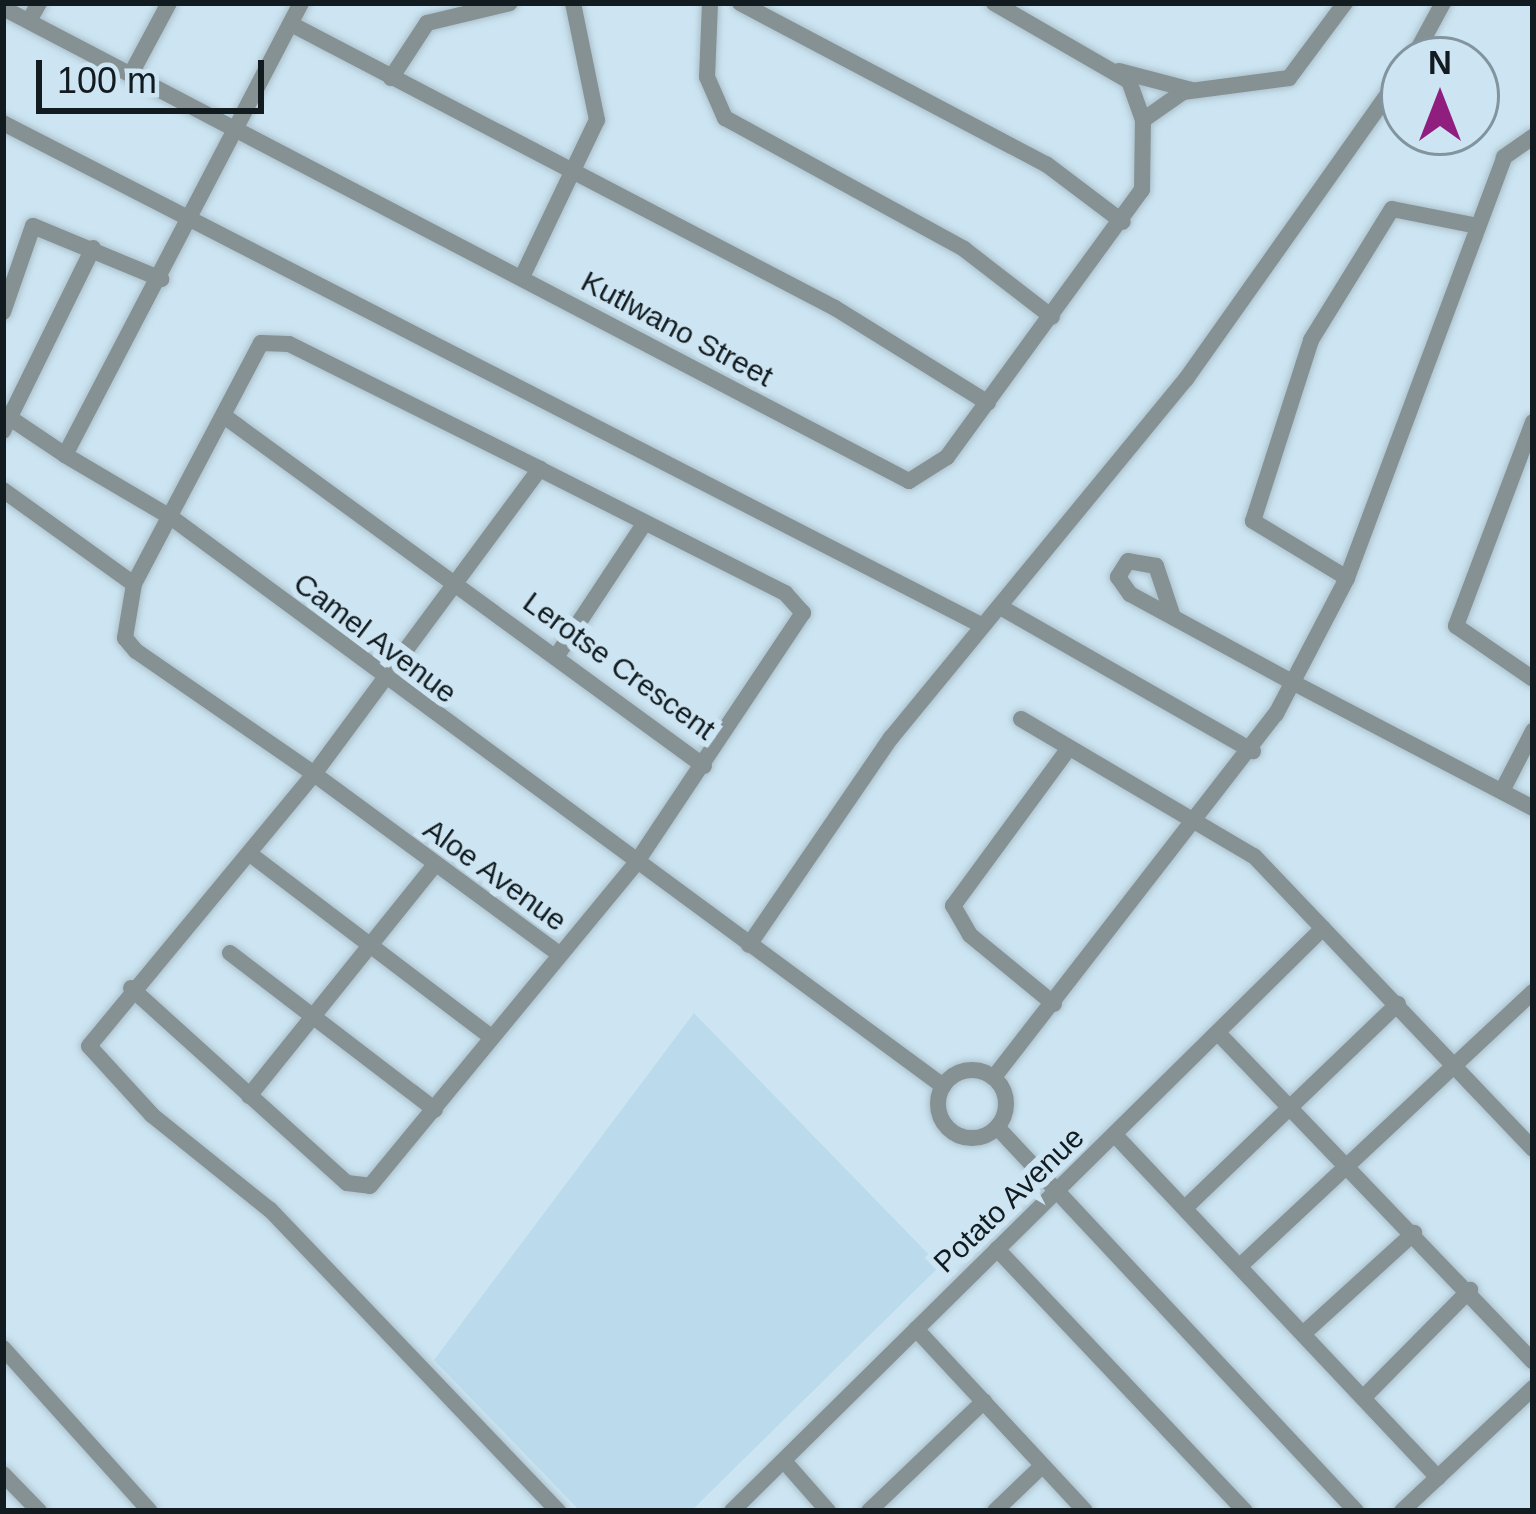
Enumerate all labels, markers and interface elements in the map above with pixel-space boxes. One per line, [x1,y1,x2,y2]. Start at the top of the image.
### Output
scale bar [42,36,270,110]
north arrow [1380,36,1500,156]
text: N [1428,44,1452,81]
text: 100 m [57,60,157,101]
street label: Kutlwano Street [575,263,779,395]
street label: Camel Avenue [286,565,464,711]
street label: Lerotse Crescent [516,584,722,748]
street label: Aloe Avenue [416,811,574,939]
street label: Potato Avenue [926,1119,1092,1281]

